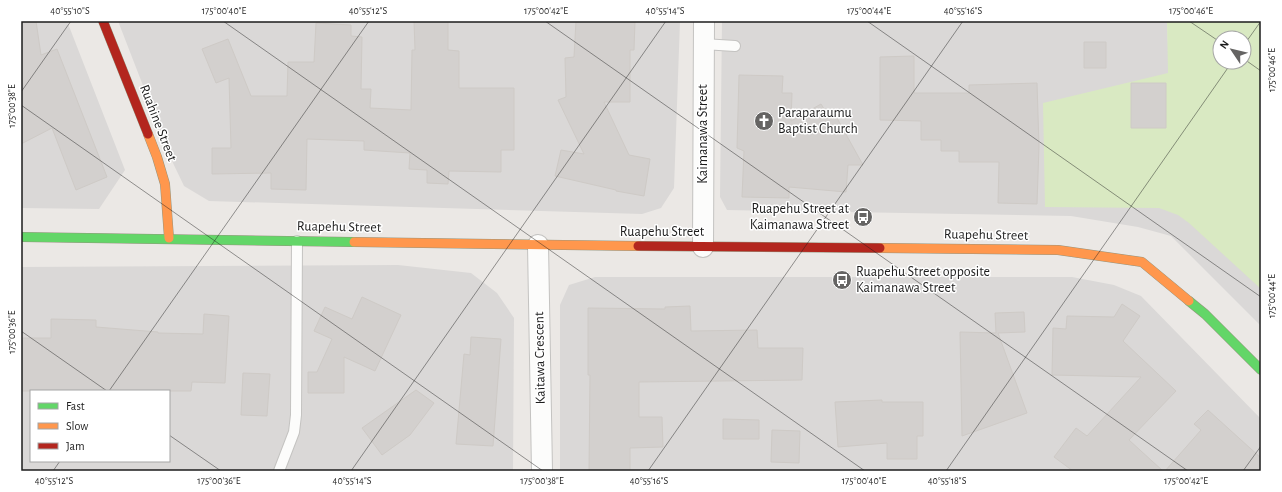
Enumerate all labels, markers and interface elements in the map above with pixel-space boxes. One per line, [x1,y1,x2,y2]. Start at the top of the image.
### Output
text: 40°55'10"S [50,6,90,16]
text: 175°00'40"E [202,6,247,16]
text: 40°55'12"S [349,6,388,16]
text: 175°00'42"E [524,6,568,16]
text: 40°55'14"S [646,6,685,16]
text: 175°00'44"E [847,6,891,16]
text: 40°55'16"S [944,6,983,16]
text: 175°00'46"E [1169,6,1213,16]
north arrow [1212,30,1252,70]
text: N [1218,38,1231,51]
text: 175°00'46"E [1267,48,1277,92]
street label: Ruahine Street [137,83,179,164]
text: 175°00'38"E [7,84,17,128]
street label: Kaimanawa Street [696,84,710,184]
place label: Paraparaumu Baptist Church [778,106,858,136]
church icon: Paraparaumu Baptist Church [753,110,775,132]
place label: Ruapehu Street at Kaimanawa Street [750,202,850,232]
bus stop icon: Ruapehu Street at Kaimanawa Street [852,206,874,228]
street label: Ruapehu Street [297,219,382,235]
street label: Ruapehu Street [620,225,705,239]
street label: Ruapehu Street [944,227,1029,243]
place label: Ruapehu Street opposite Kaimanawa Street [856,265,990,295]
bus stop icon: Ruapehu Street opposite Kaimanawa Street [831,269,853,291]
text: 175°00'44"E [1267,274,1277,318]
text: 175°00'36"E [7,310,17,354]
street label: Kaitawa Crescent [532,311,548,405]
legend [30,390,170,462]
text: Fast [66,400,85,412]
text: Slow [66,420,88,432]
text: Jam [66,440,85,452]
text: 40°55'12"S [35,476,74,486]
text: 175°00'36"E [197,476,241,486]
text: 40°55'14"S [333,476,372,486]
text: 175°00'38"E [520,476,564,486]
text: 40°55'16"S [630,476,669,486]
text: 175°00'40"E [842,476,887,486]
text: 40°55'18"S [928,476,967,486]
text: 175°00'42"E [1164,476,1208,486]

